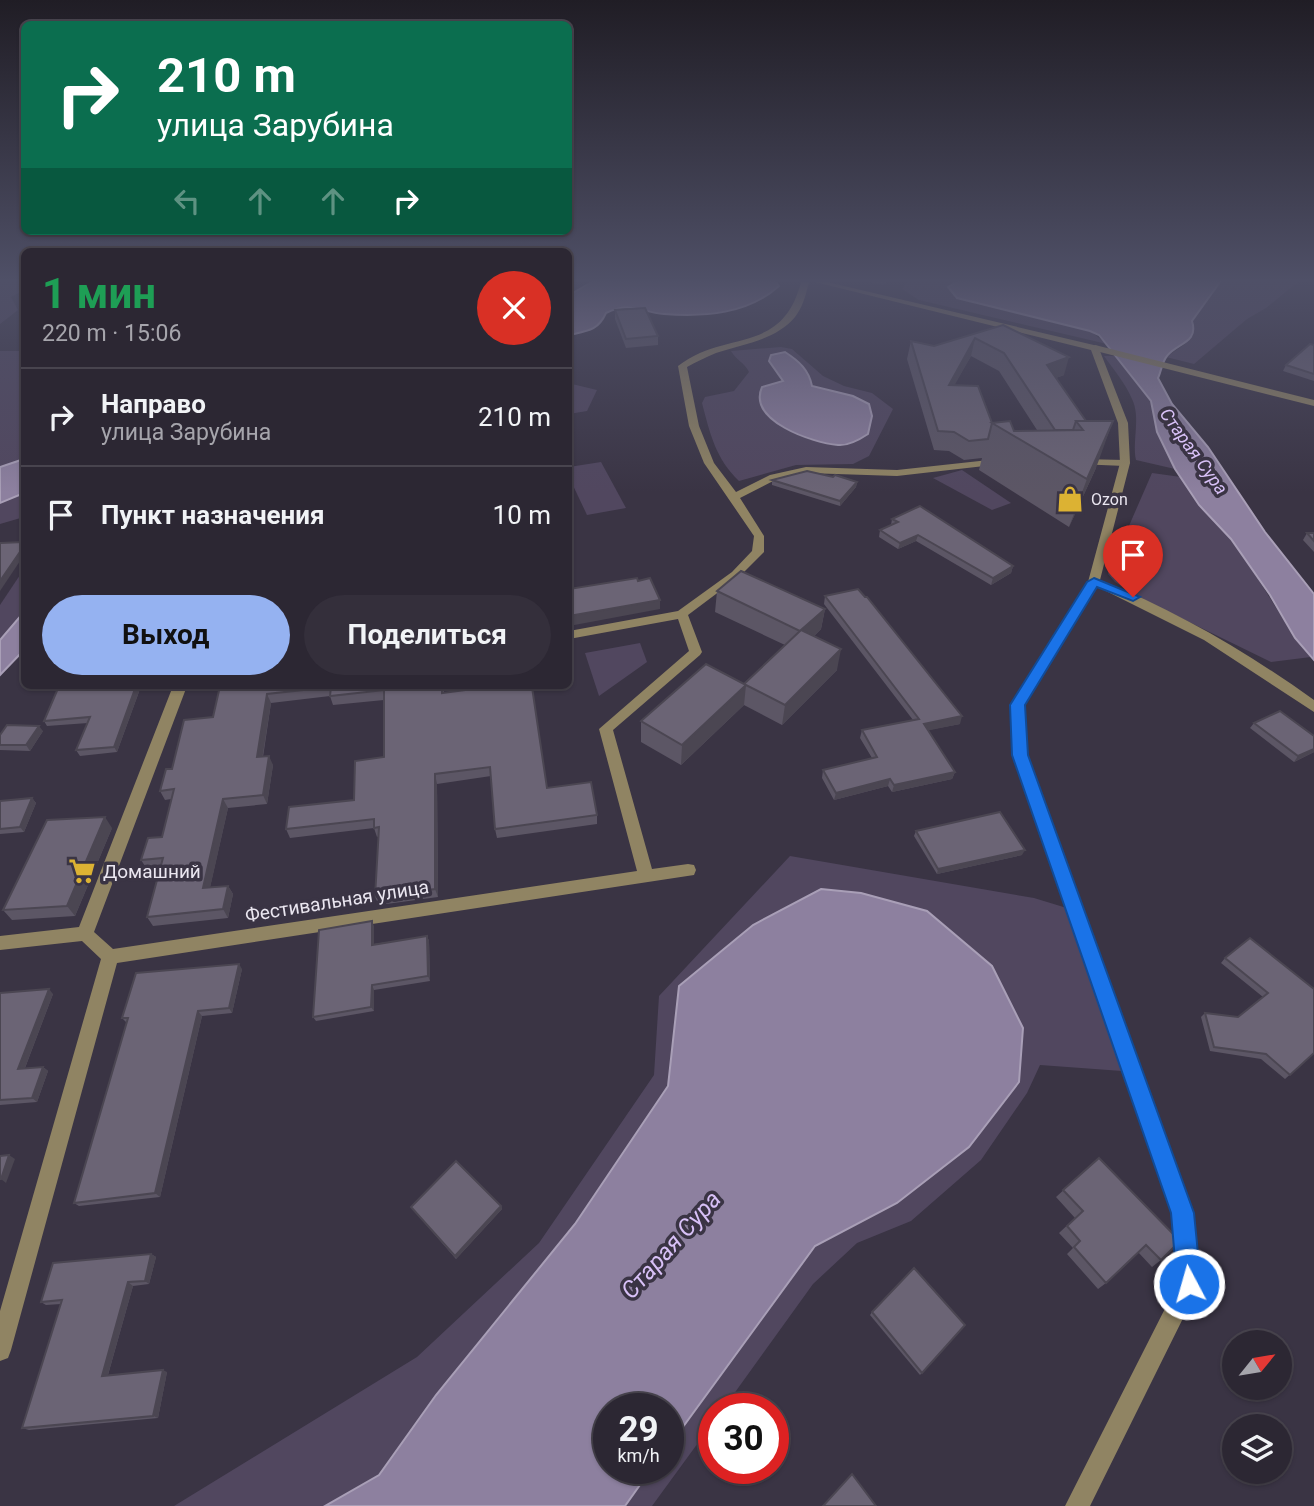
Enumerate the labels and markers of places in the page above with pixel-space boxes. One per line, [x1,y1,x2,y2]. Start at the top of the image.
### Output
shop icon: Ozon [1055,484,1085,514]
place label: Ozon [1091,490,1128,509]
pin [1103,525,1163,597]
supermarket icon: Домашний [67,856,97,886]
place label: Домашний [103,860,201,883]

